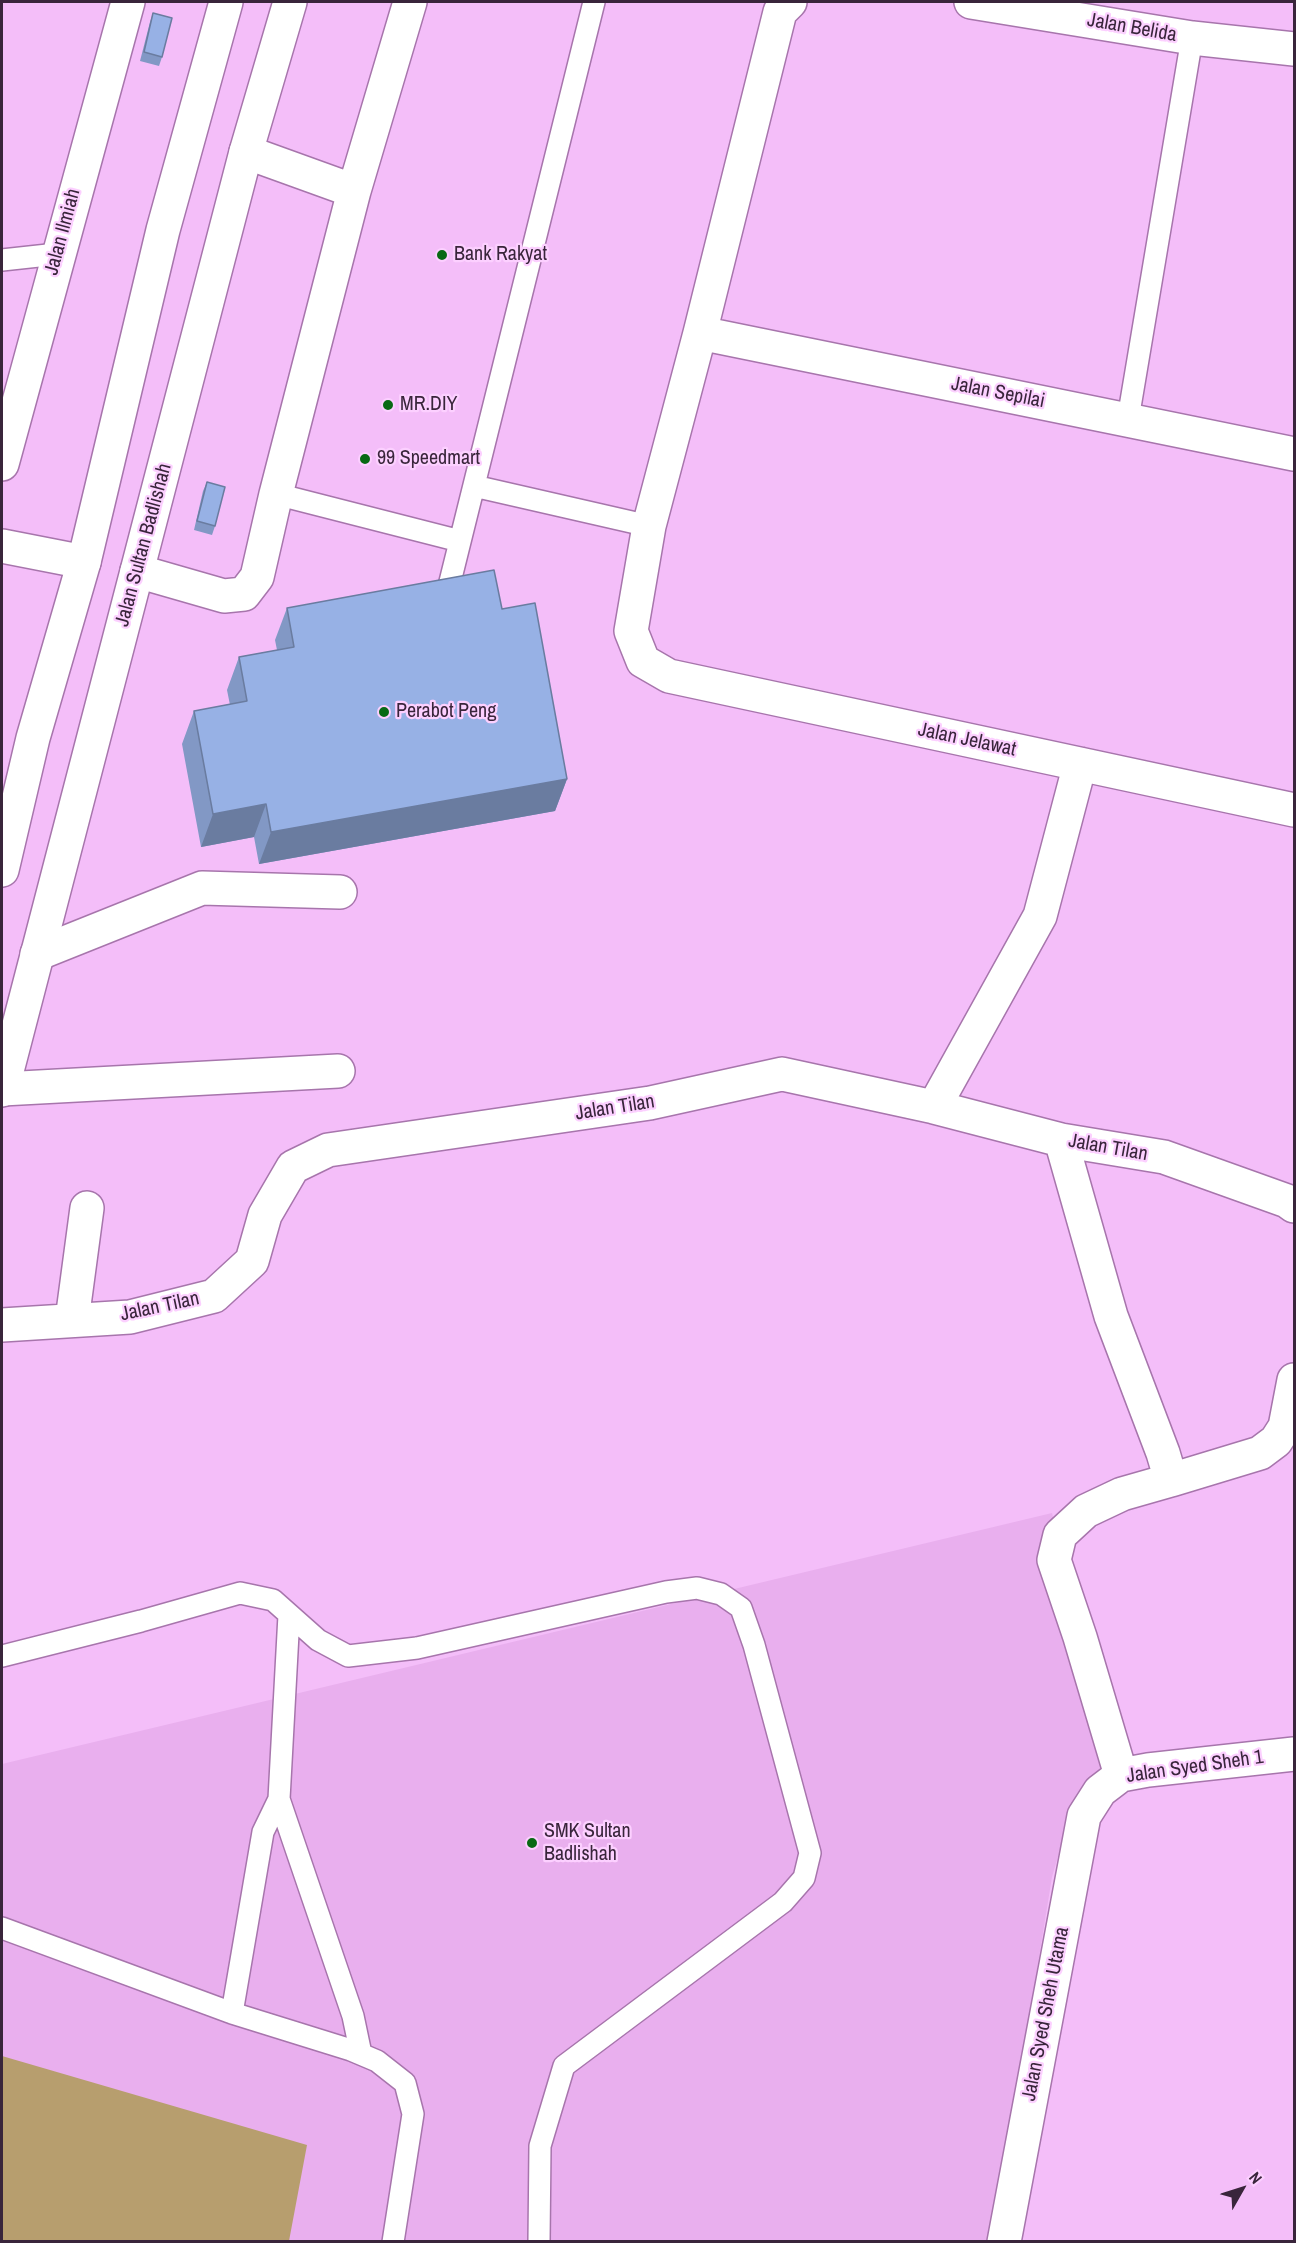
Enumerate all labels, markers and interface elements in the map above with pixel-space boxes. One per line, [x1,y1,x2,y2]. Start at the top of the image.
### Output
street label: Jalan Belida [1085,8,1179,48]
street label: Jalan Ilmiah [40,186,86,278]
place label: Bank Rakyat [454,243,547,267]
marker: Bank Rakyat [435,248,449,262]
street label: Jalan Sepilai [949,372,1047,414]
place label: MR.DIY [400,393,457,417]
marker: MR.DIY [381,398,395,412]
place label: 99 Speedmart [377,447,480,471]
marker: 99 Speedmart [358,452,372,466]
street label: Jalan Sultan Badlishah [111,461,177,629]
place label: Perabot Peng [396,700,496,724]
marker: Perabot Peng [377,705,391,719]
street label: Jalan Jelawat [916,718,1018,762]
street label: Jalan Tilan [574,1090,656,1126]
street label: Jalan Tilan [1067,1129,1149,1167]
street label: Jalan Tilan [118,1287,202,1327]
street label: Jalan Syed Sheh 1 [1125,1746,1265,1788]
place label: SMK Sultan Badlishah [544,1820,631,1867]
marker: SMK Sultan Badlishah [525,1836,539,1850]
street label: Jalan Syed Sheh Utama [1017,1925,1075,2103]
north arrow [1212,2159,1272,2219]
text: N [1244,2167,1268,2188]

